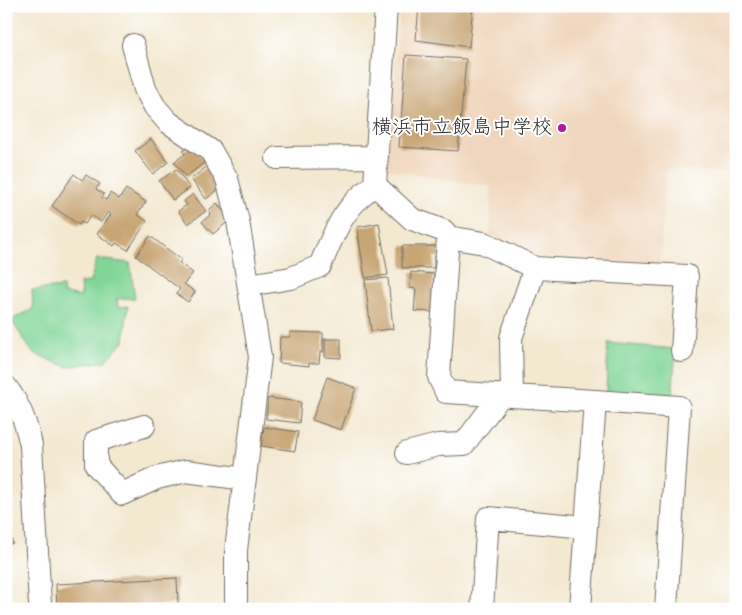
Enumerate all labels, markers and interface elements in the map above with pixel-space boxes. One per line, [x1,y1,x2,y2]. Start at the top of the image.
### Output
place label: 横浜市立飯島中学校 [372,114,552,143]
marker: 横浜市立飯島中学校 [556,122,568,134]

